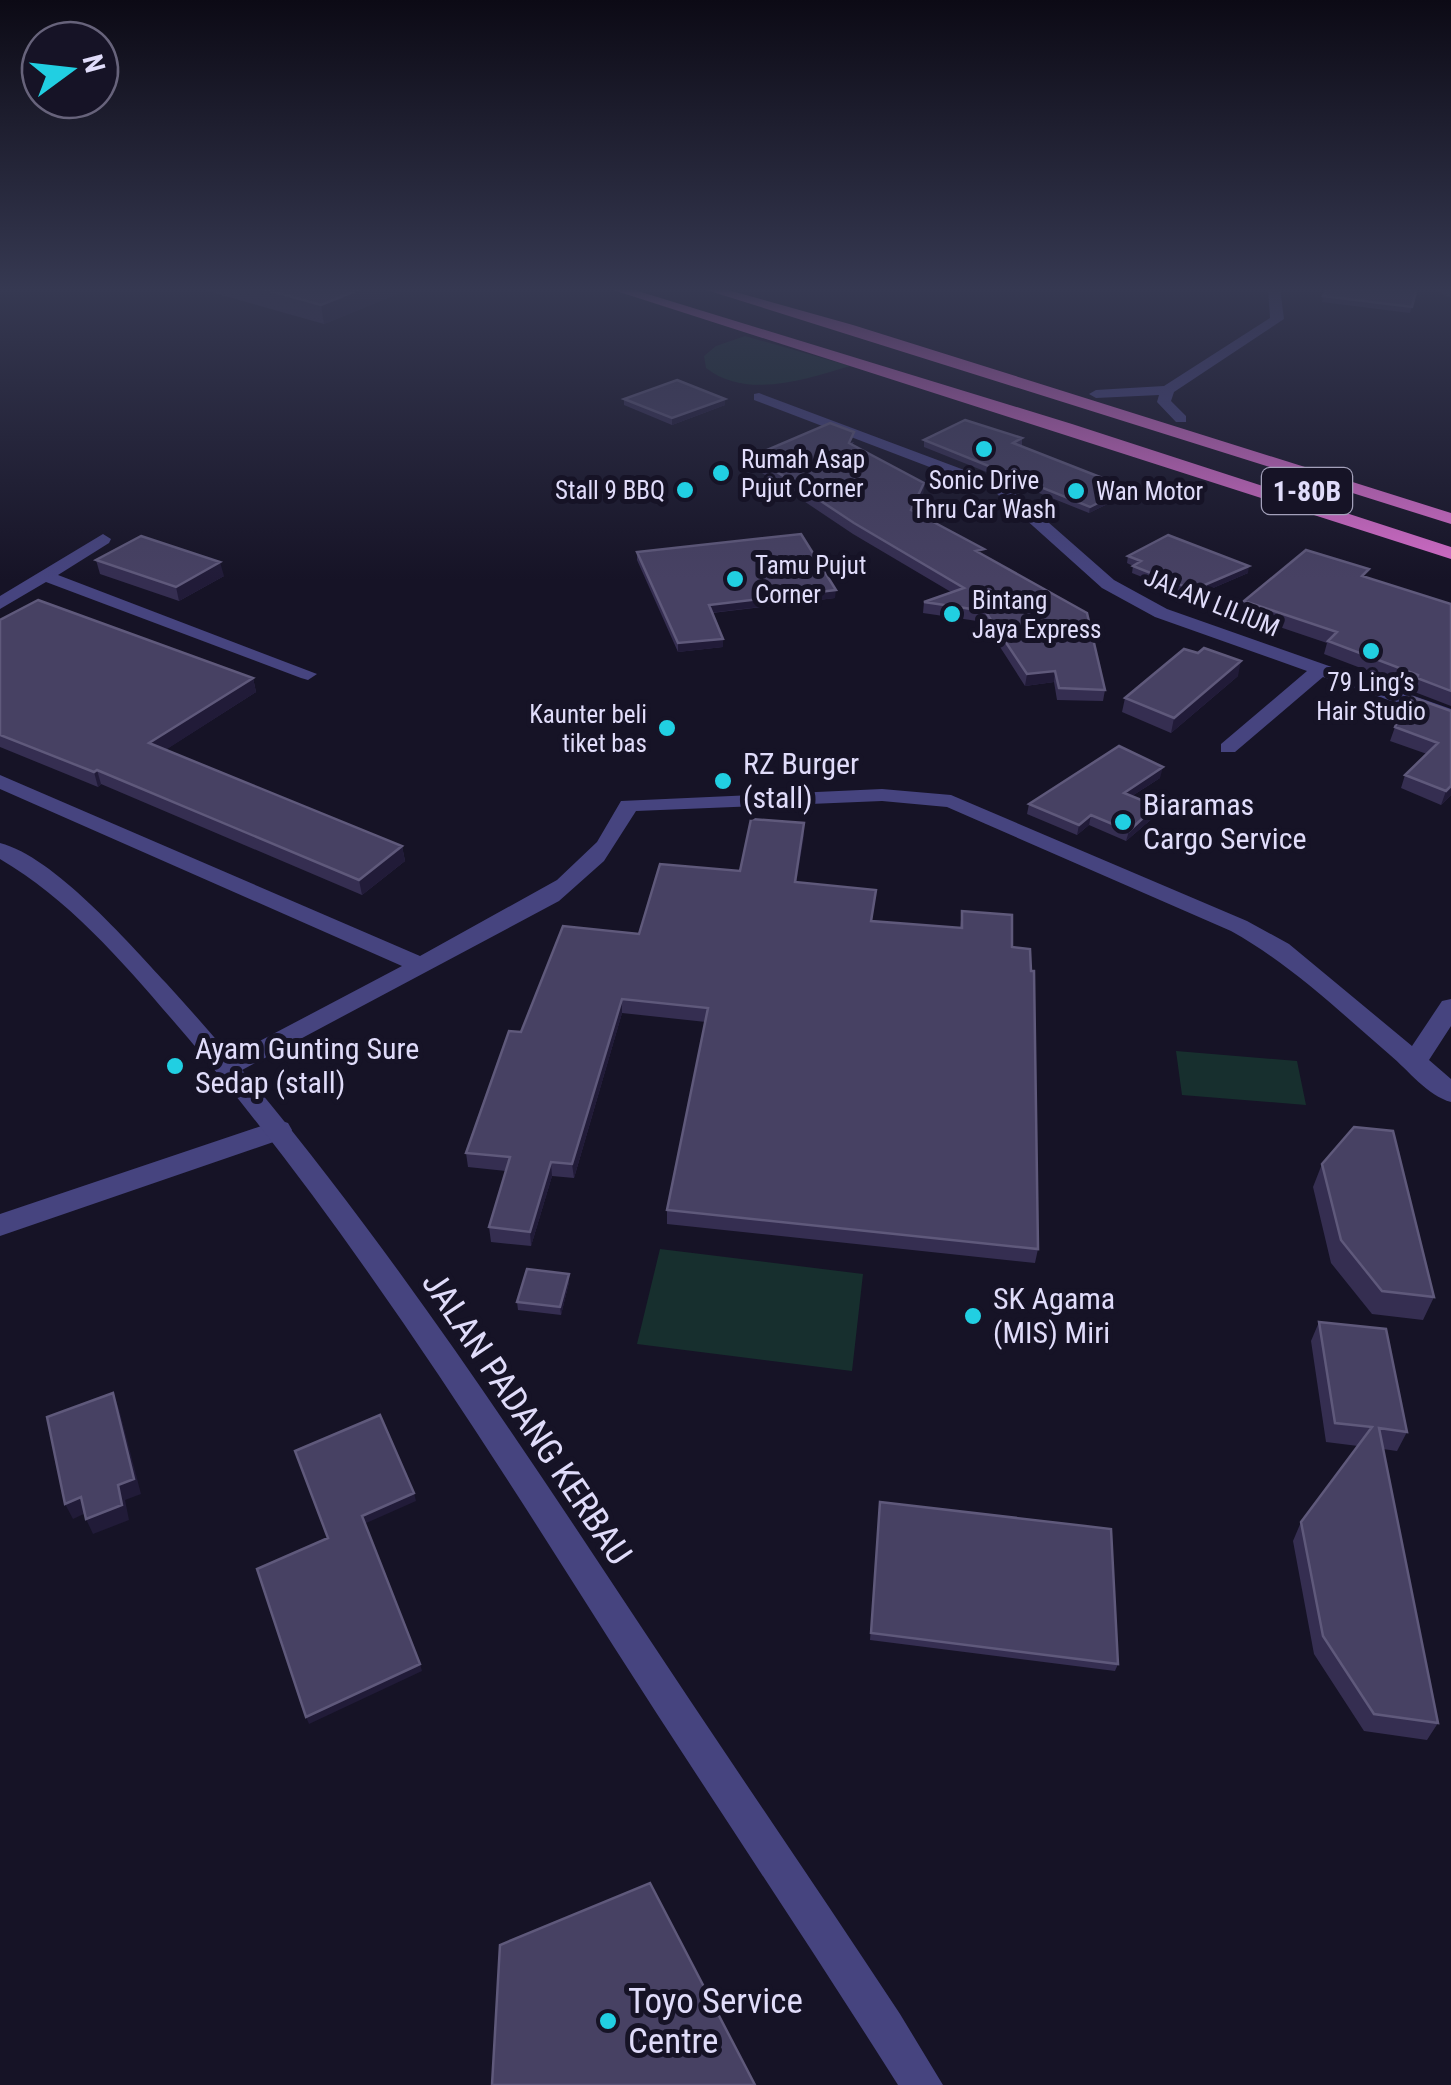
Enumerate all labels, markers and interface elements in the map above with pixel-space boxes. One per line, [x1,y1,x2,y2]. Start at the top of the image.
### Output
north arrow [20,20,120,120]
text: N [76,51,112,76]
marker: Sonic Drive Thru Car Wash [973,438,995,460]
place label: Rumah Asap Pujut Corner [741,445,865,503]
marker: Rumah Asap Pujut Corner [710,462,732,484]
place label: Sonic Drive Thru Car Wash [912,466,1056,524]
road number: 1-80B [1262,468,1352,514]
place label: Stall 9 BBQ [555,476,665,505]
place label: Wan Motor [1096,477,1204,506]
marker: Stall 9 BBQ [674,479,696,501]
marker: Wan Motor [1065,480,1087,502]
place label: Tamu Pujut Corner [755,551,866,609]
street label: JALAN LILIUM [1140,562,1284,643]
marker: Tamu Pujut Corner [724,568,746,590]
place label: Bintang Jaya Express [972,586,1101,644]
marker: Bintang Jaya Express [941,603,963,625]
marker: 79 Ling’s Hair Studio [1360,640,1382,662]
place label: 79 Ling’s Hair Studio [1316,668,1426,726]
place label: Kaunter beli tiket bas [529,700,647,758]
marker: Kaunter beli tiket bas [656,717,678,739]
place label: RZ Burger (stall) [743,746,859,815]
marker: RZ Burger (stall) [712,770,734,792]
place label: Biaramas Cargo Service [1143,787,1307,856]
marker: Biaramas Cargo Service [1112,811,1134,833]
place label: Ayam Gunting Sure Sedap (stall) [195,1031,419,1100]
marker: Ayam Gunting Sure Sedap (stall) [164,1055,186,1077]
street label: JALAN PADANG KERBAU [413,1264,640,1573]
place label: SK Agama (MIS) Miri [993,1281,1115,1350]
marker: SK Agama (MIS) Miri [962,1305,984,1327]
place label: Toyo Service Centre [628,1981,803,2062]
marker: Toyo Service Centre [597,2010,619,2032]

